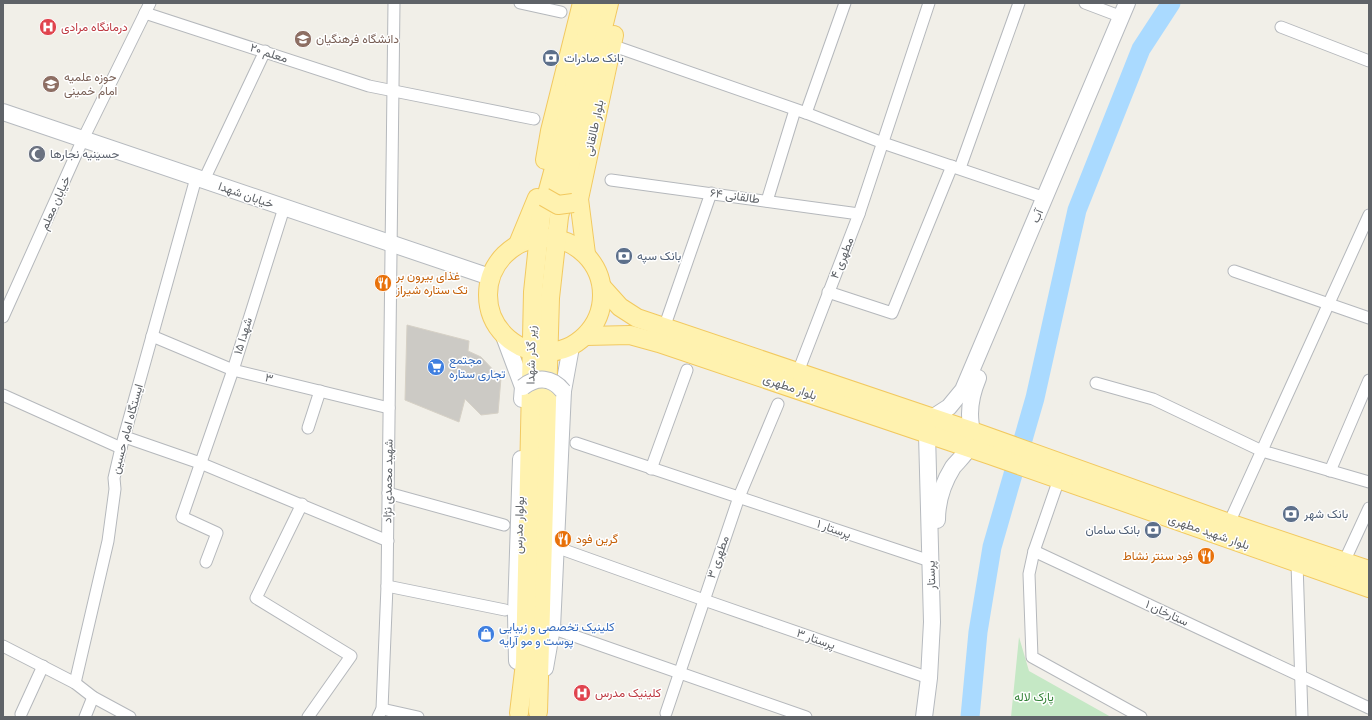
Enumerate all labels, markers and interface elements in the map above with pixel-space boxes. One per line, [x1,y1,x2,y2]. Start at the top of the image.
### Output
hospital icon: درمانگاه مرادی [38,17,58,37]
place label: درمانگاه مرادی [61,19,128,35]
school or university icon: دانشگاه فرهنگیان [293,29,313,49]
place label: دانشگاه فرهنگیان [316,31,399,47]
street label: معلم ۲۰ [248,39,290,67]
bank icon: بانک صادرات [541,48,561,68]
place label: بانک صادرات [564,50,624,66]
place label: حوزه علمیه امام خمینی [64,69,117,99]
school or university icon: حوزه علمیه امام خمینی [41,74,61,94]
street label: بلوار طالقانی [580,98,608,158]
mosque icon: حسینیه نجارها [27,144,47,164]
place label: حسینیه نجارها [50,146,119,162]
street label: خیابان معلم [36,173,74,233]
street label: خیابان شهدا [216,178,276,212]
street label: طالقانی ۶۴ [709,185,761,207]
street label: آب [1027,206,1047,225]
street label: مطهری ۴ [826,235,858,281]
bank icon: بانک سپه [614,246,634,266]
place label: بانک سپه [637,248,681,264]
place label: غذای بیرون بر تک ستاره شیراز [395,268,468,298]
restaurant icon: غذای بیرون بر تک ستاره شیراز [373,273,393,293]
street label: شهدا ۱۵ [230,315,256,357]
street label: زیر گذر شهدا [522,325,540,385]
place label: مجتمع تجاری ستاره [449,352,506,382]
supermarket icon: مجتمع تجاری ستاره [426,357,446,377]
street label: ۳ [263,369,275,386]
street label: بلوار مطهری [761,370,819,404]
street label: ایستگاه امام حسین [107,382,147,476]
street label: شهید محمدی نژاد [379,439,397,523]
street label: بولوار مدرس [510,496,528,554]
bank icon: بانک شهر [1281,504,1301,524]
place label: بانک شهر [1303,506,1348,522]
street label: بلوار شهید مطهری [1166,511,1252,553]
street label: پرستار ۱ [815,516,853,542]
bank icon: بانک سامان [1143,520,1163,540]
place label: بانک سامان [1086,522,1140,537]
restaurant icon: گرین فود [553,529,573,549]
place label: گرین فود [576,531,618,547]
street label: مطهری ۳ [703,533,733,581]
restaurant icon: فود سنتر نشاط [1196,546,1216,566]
place label: فود سنتر نشاط [1123,548,1193,564]
street label: پرستار [922,560,940,591]
street label: ستارخان ۱ [1143,596,1191,630]
place label: کلینیک تخصصی و زیبایی پوست و مو آرایه [499,619,615,649]
shop icon: کلینیک تخصصی و زیبایی پوست و مو آرایه [476,624,496,644]
street label: پرستار ۳ [795,625,837,653]
hospital icon: کلینیک مدرس [572,683,592,703]
place label: کلینیک مدرس [595,685,661,701]
park label: پارک لاله [1014,689,1054,705]

